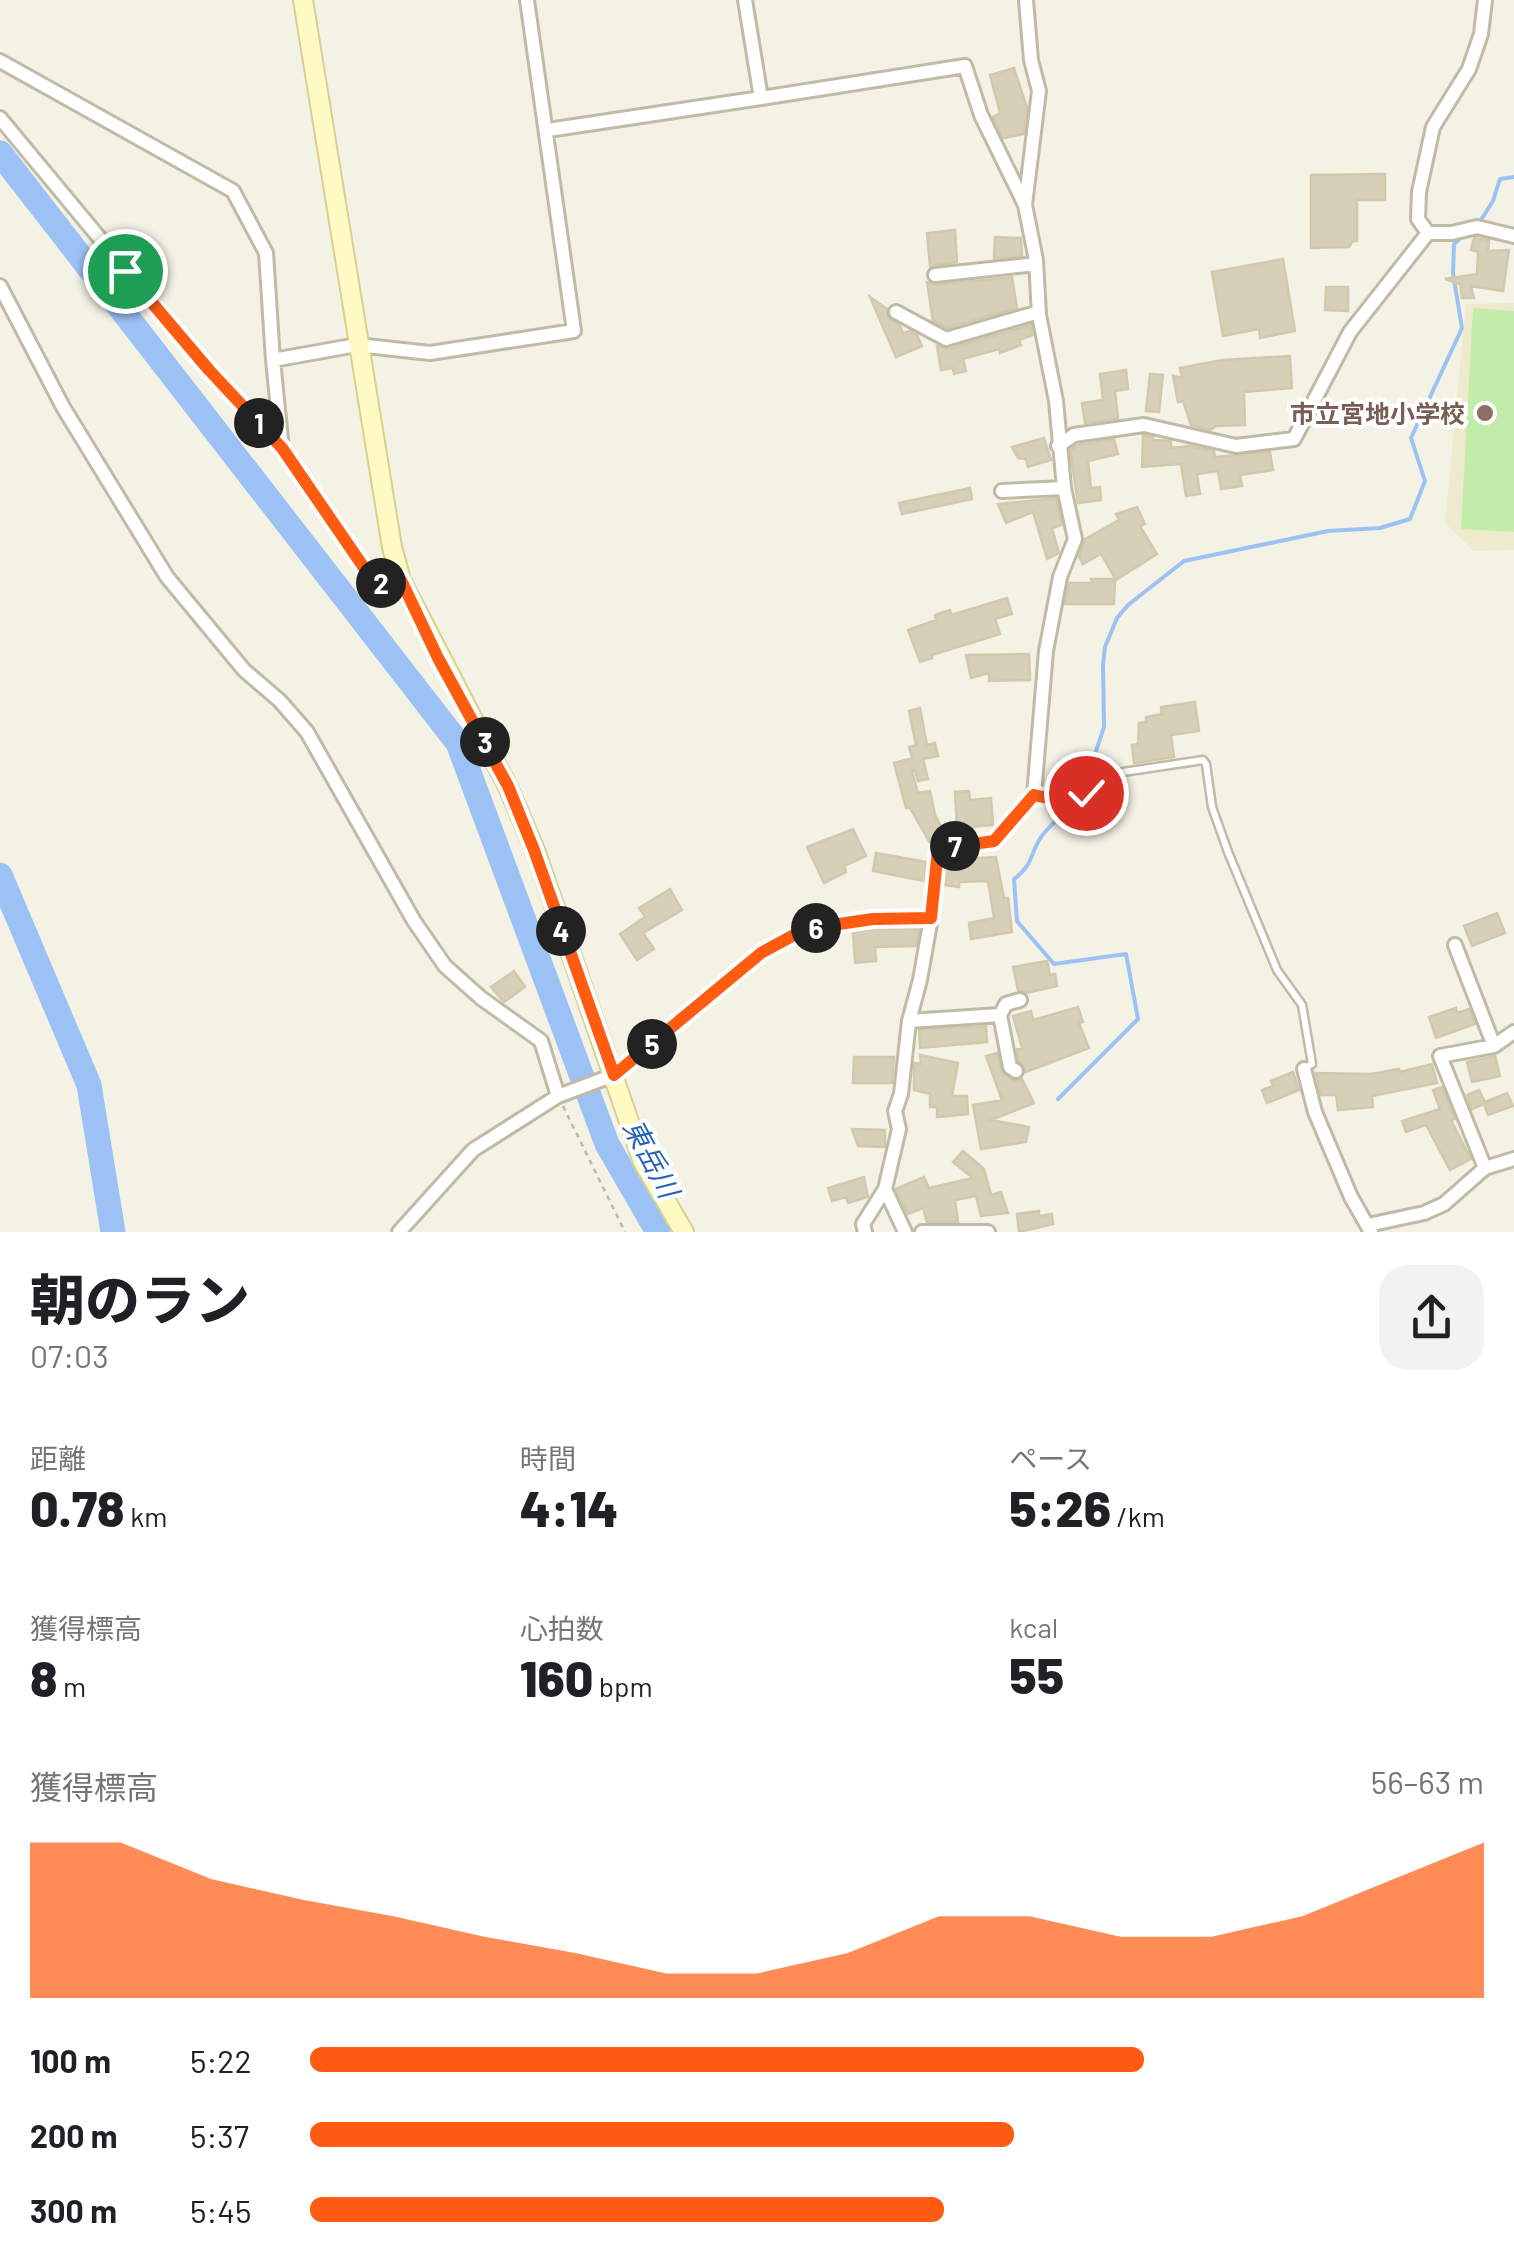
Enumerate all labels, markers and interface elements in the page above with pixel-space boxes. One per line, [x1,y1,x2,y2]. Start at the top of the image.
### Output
pin [83,229,168,314]
icon: arrive [98,244,153,299]
pin: 1 [234,398,284,448]
place label: 市立宮地小学校 [1290,398,1465,428]
marker: 市立宮地小学校 [1474,402,1496,424]
text: 1 [254,406,264,440]
pin: 2 [356,558,406,608]
text: 2 [373,566,389,600]
pin: 3 [460,717,510,767]
text: 3 [477,725,493,759]
pin [1044,751,1129,836]
icon: check [1059,766,1114,821]
pin: 7 [930,821,980,871]
text: 7 [948,829,962,863]
pin: 6 [791,903,841,953]
pin: 4 [536,906,586,956]
text: 6 [808,911,824,945]
text: 4 [553,914,569,948]
pin: 5 [627,1019,677,1069]
text: 5 [644,1027,660,1061]
water label: 東岳川 [617,1113,688,1206]
text: 朝のラン [30,1265,250,1331]
button: share [1379,1265,1484,1370]
text: 07:03 [30,1336,109,1374]
text: 距離 [30,1441,86,1475]
text: 時間 [520,1441,576,1475]
text: ペース [1009,1441,1092,1475]
text: 0.78 [30,1477,125,1537]
text: 4:14 [520,1477,618,1537]
text: 5:26 [1009,1477,1111,1537]
text: km [125,1499,167,1533]
text: /km [1111,1499,1165,1533]
text: kcal [1009,1610,1058,1644]
text: 獲得標高 [30,1611,142,1645]
text: 心拍数 [520,1611,604,1645]
text: 55 [1009,1644,1064,1704]
text: 8 [30,1647,57,1707]
text: 160 [520,1647,593,1707]
text: m [57,1669,86,1703]
text: bpm [593,1669,653,1703]
text: 56–63 m [1371,1762,1484,1800]
text: 獲得標高 [30,1767,158,1805]
text: 100 m [30,2041,111,2079]
text: 5:22 [190,2041,252,2079]
text: 200 m [30,2116,118,2154]
text: 5:37 [190,2116,249,2154]
text: 300 m [30,2191,117,2229]
text: 5:45 [190,2191,251,2229]

